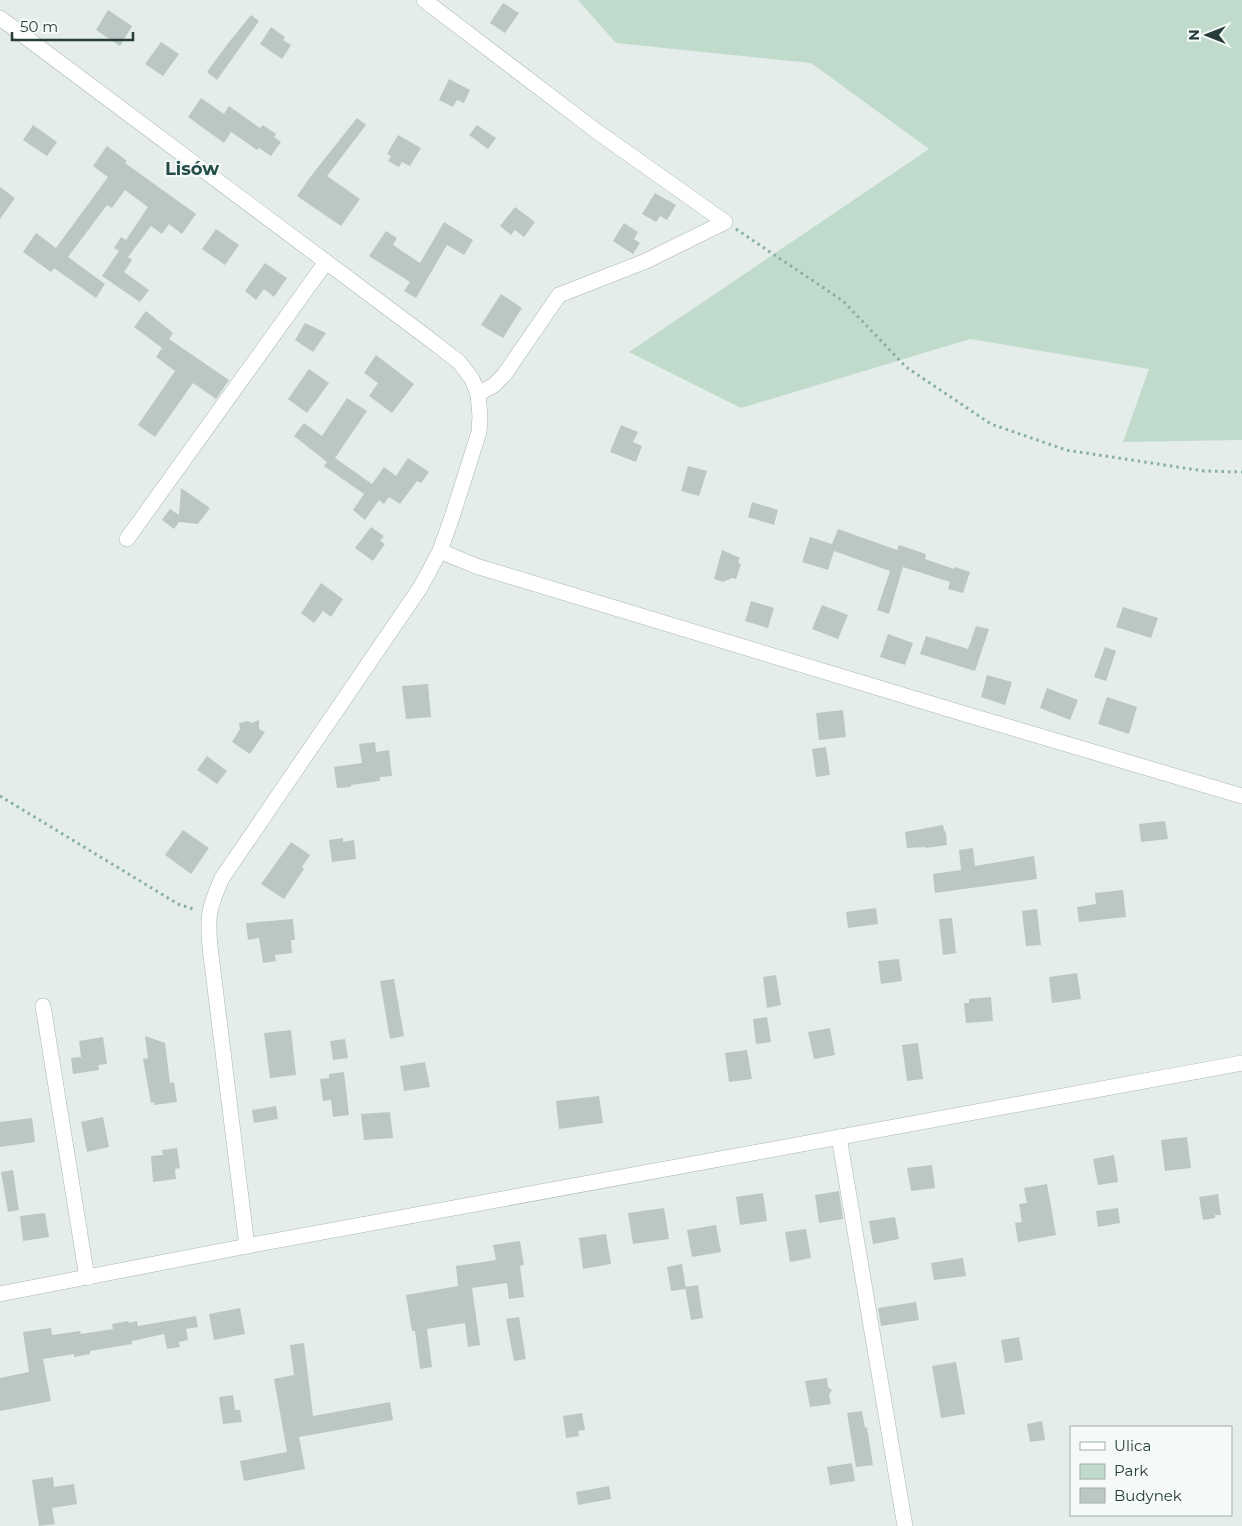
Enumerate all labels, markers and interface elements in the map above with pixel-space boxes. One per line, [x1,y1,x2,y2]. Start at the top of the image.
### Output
scale bar [12,10,134,42]
north arrow [1182,10,1232,60]
text: 50 m [20,17,58,36]
text: N [1185,29,1203,41]
district label: Lisów [165,158,219,180]
legend [1070,1426,1232,1516]
text: Ulica [1114,1436,1151,1455]
text: Park [1114,1461,1148,1480]
text: Budynek [1114,1486,1182,1505]

